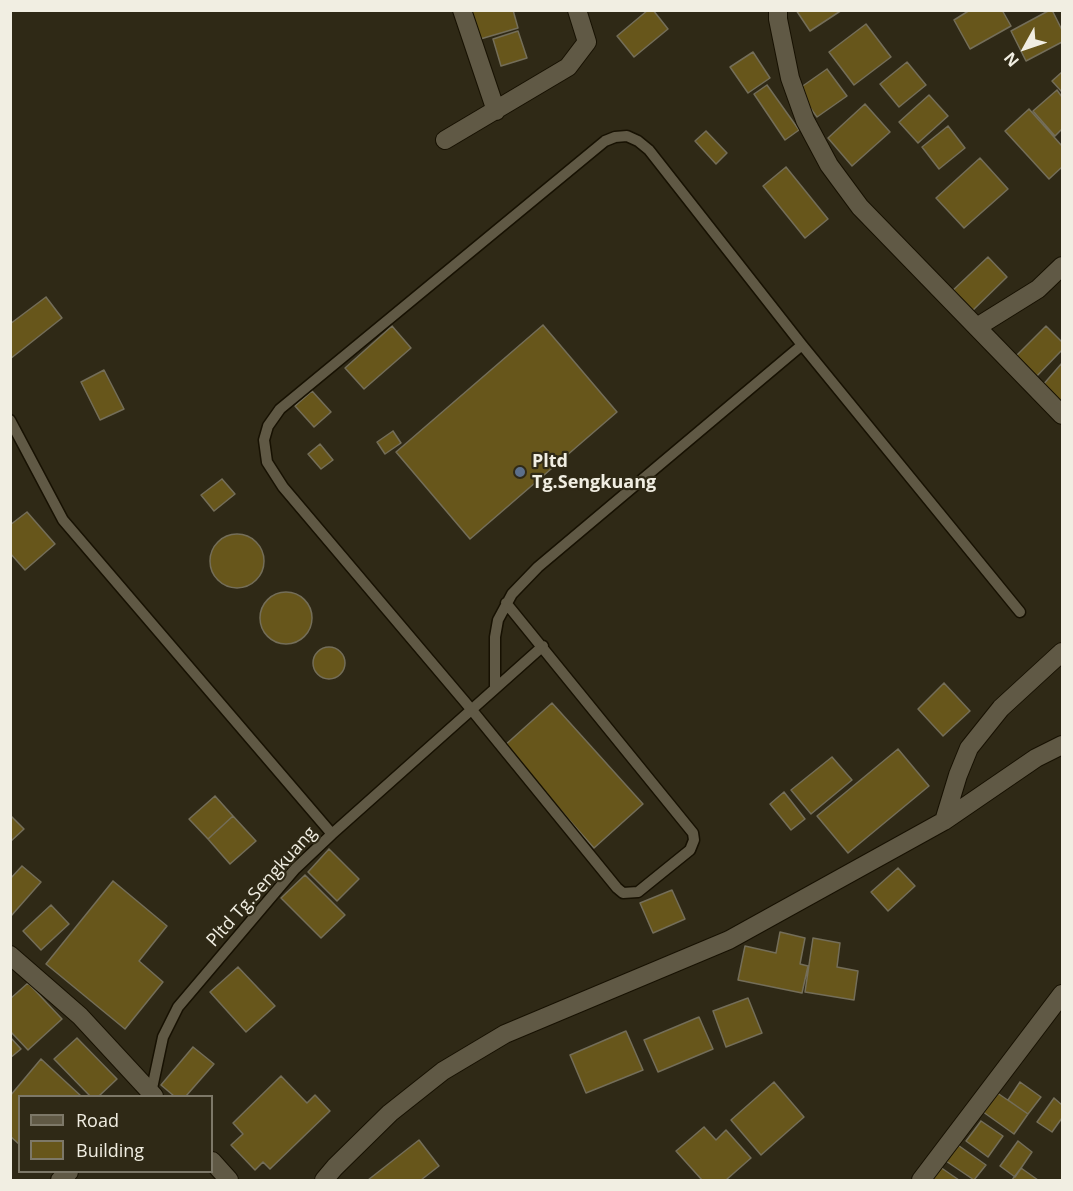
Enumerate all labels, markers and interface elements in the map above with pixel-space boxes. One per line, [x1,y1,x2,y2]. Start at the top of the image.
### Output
north arrow [995,18,1055,78]
text: N [999,48,1024,72]
place label: Pltd Tg.Sengkuang [532,451,656,494]
marker: Pltd Tg.Sengkuang [513,465,527,479]
street label: Pltd Tg.Sengkuang [202,823,322,951]
legend [18,1095,213,1173]
text: Road [76,1108,119,1132]
text: Building [76,1138,144,1162]

